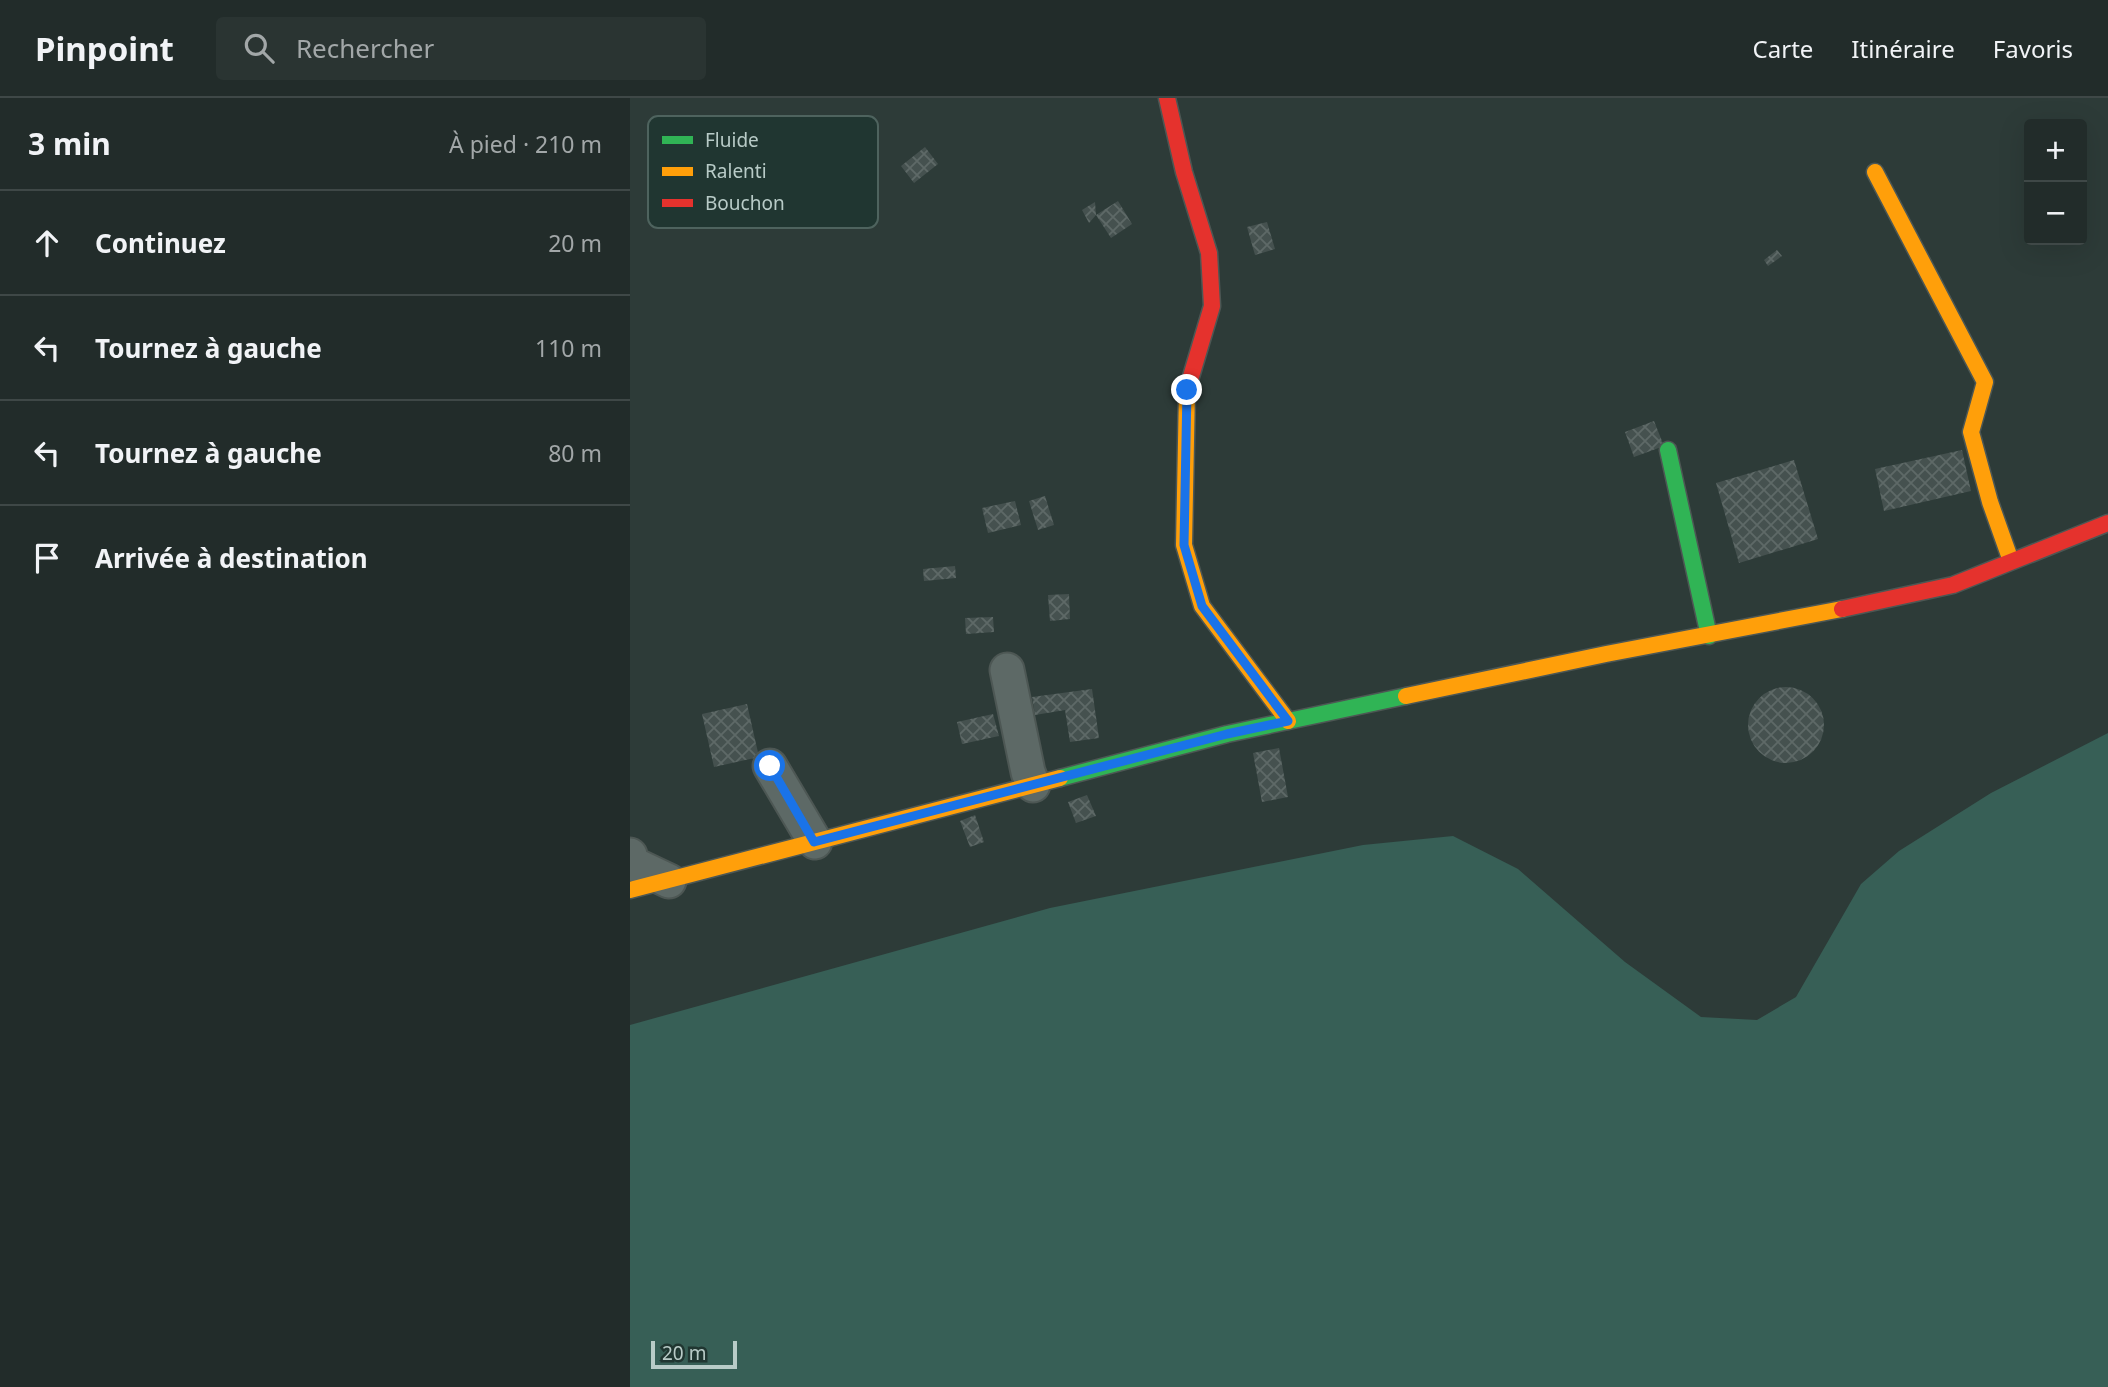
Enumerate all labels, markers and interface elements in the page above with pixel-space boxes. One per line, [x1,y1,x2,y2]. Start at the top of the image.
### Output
search box [216,17,706,80]
text: Pinpoint [35,26,174,71]
icon: search [240,29,278,67]
text: Rechercher [296,30,434,66]
text: Carte [1753,32,1813,65]
text: Itinéraire [1851,32,1955,65]
text: Favoris [1993,32,2073,65]
legend [648,116,878,228]
map controls [2024,119,2087,245]
button: + [2024,119,2087,182]
text: 3 min [28,123,111,164]
text: Fluide [705,127,759,153]
text: À pied · 210 m [449,128,602,160]
text: Ralenti [705,158,767,184]
button: − [2024,182,2087,245]
text: Bouchon [705,190,785,216]
icon: ahead [28,224,66,262]
text: Continuez [95,225,226,261]
text: 20 m [548,227,602,259]
icon: left [28,329,66,367]
text: Tournez à gauche [95,330,322,366]
text: 110 m [535,332,602,364]
route end [1171,374,1202,405]
icon: left [28,434,66,472]
text: Tournez à gauche [95,435,322,471]
text: 80 m [548,437,602,469]
icon: arrive [28,539,66,577]
text: Arrivée à destination [95,540,368,576]
route start [754,750,785,781]
scale bar [651,1338,737,1370]
text: 20 m [662,1340,706,1366]

